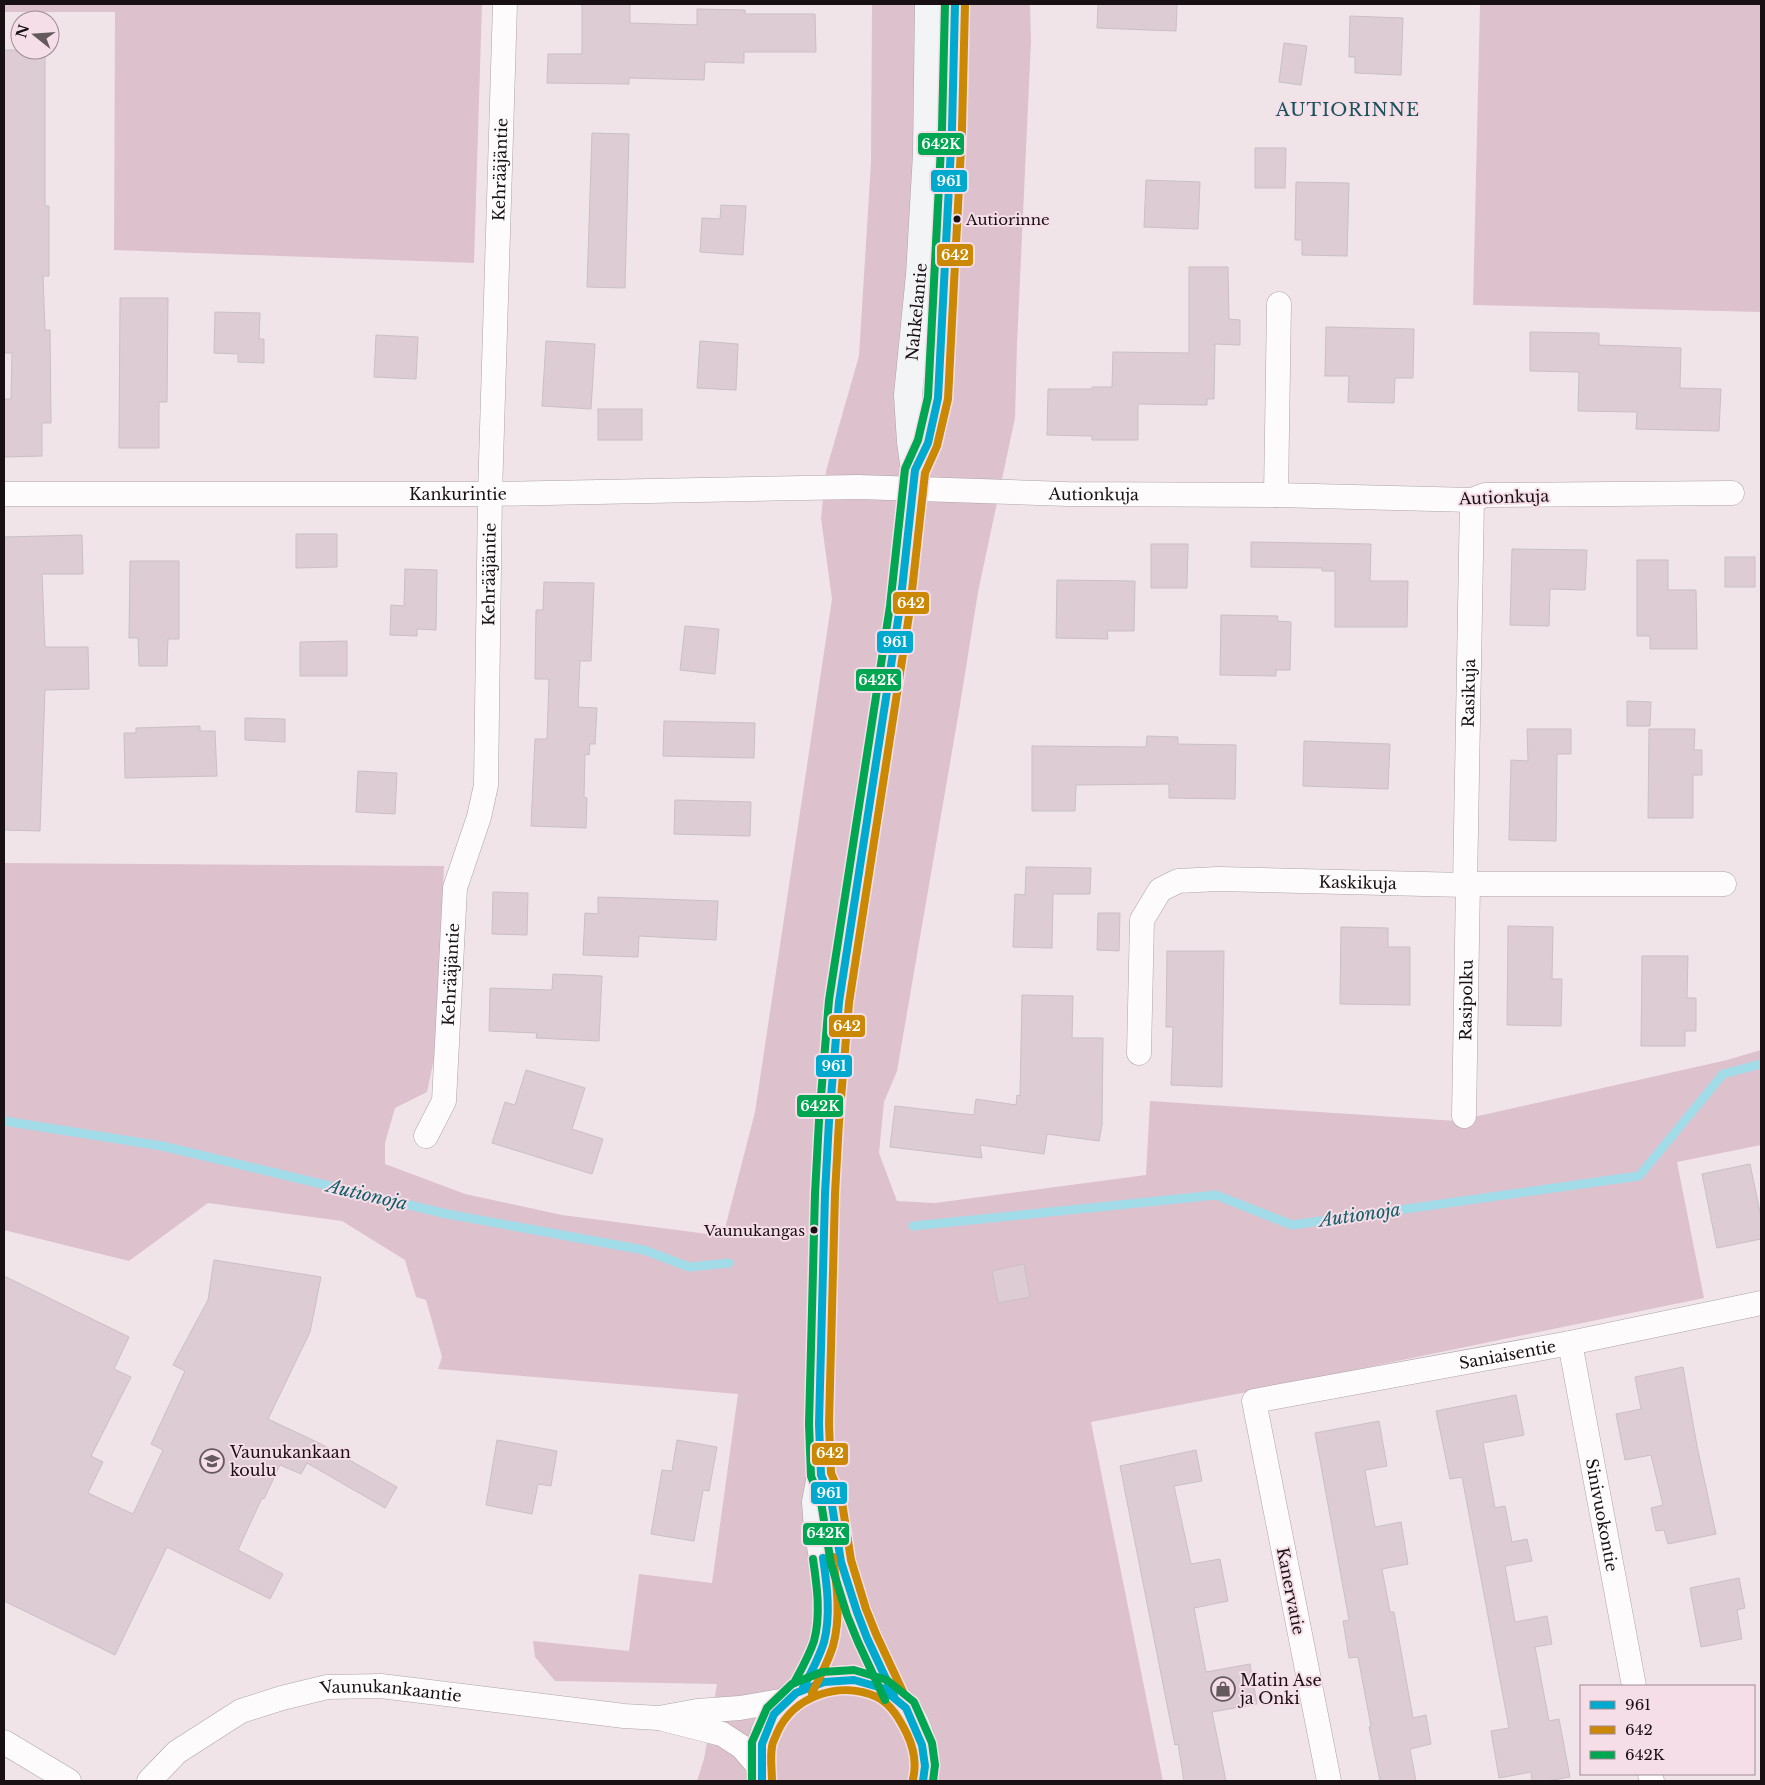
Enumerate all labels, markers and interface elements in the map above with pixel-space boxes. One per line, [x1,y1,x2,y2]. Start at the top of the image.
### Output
north arrow [10,10,60,60]
text: N [12,22,33,40]
district label: AUTIORINNE [1275,99,1420,121]
street label: Kehrääjäntie [488,118,512,221]
line badge: 642K [917,132,965,156]
text: 642K [921,135,961,153]
line badge: 961 [930,169,968,193]
text: 961 [937,172,961,190]
place label: Autiorinne [965,210,1050,229]
marker: Autiorinne [952,214,962,224]
line badge: 642 [936,243,974,267]
text: 642 [941,246,969,264]
street label: Nahkelantie [901,262,931,362]
street label: Autionkuja [1047,483,1139,504]
street label: Kankurintie [409,484,507,504]
street label: Autionkuja [1458,485,1550,509]
street label: Kehrääjäntie [478,523,500,626]
line badge: 642 [892,591,930,615]
text: 642 [897,594,925,612]
line badge: 961 [876,630,914,654]
text: 961 [883,633,907,651]
street label: Rasikuja [1458,658,1479,727]
line badge: 642K [855,668,902,692]
text: 642K [858,671,898,689]
street label: Kaskikuja [1318,871,1397,893]
street label: Kehrääjäntie [438,922,463,1027]
street label: Rasipolku [1455,959,1477,1041]
line badge: 642 [828,1014,866,1038]
text: 642 [833,1017,861,1035]
line badge: 961 [815,1054,853,1078]
text: 961 [822,1057,846,1075]
line badge: 642K [796,1094,844,1118]
text: 642K [800,1097,840,1115]
water label: Autionoja [323,1175,409,1215]
water label: Autionoja [1316,1198,1402,1232]
place label: Vaunukangas [703,1221,805,1240]
marker: Vaunukangas [809,1225,819,1235]
street label: Saniaisentie [1457,1336,1558,1373]
place label: Vaunukankaan koulu [229,1442,351,1480]
line badge: 642 [811,1442,849,1466]
text: 642 [816,1444,844,1462]
school or university icon: Vaunukankaan koulu [199,1448,225,1474]
street label: Sinivuokontie [1582,1457,1622,1573]
line badge: 961 [810,1481,848,1505]
text: 961 [817,1484,841,1502]
line badge: 642K [802,1522,850,1546]
text: 642K [806,1524,846,1542]
street label: Kanervatie [1273,1546,1309,1636]
place label: Matin Ase ja Onki [1237,1670,1322,1708]
street label: Vaunukankaantie [317,1676,463,1706]
shop icon: Matin Ase ja Onki [1210,1676,1236,1702]
legend [1580,1685,1755,1775]
text: 961 [1625,1695,1651,1714]
text: 642 [1625,1720,1653,1739]
text: 642K [1625,1745,1665,1764]

